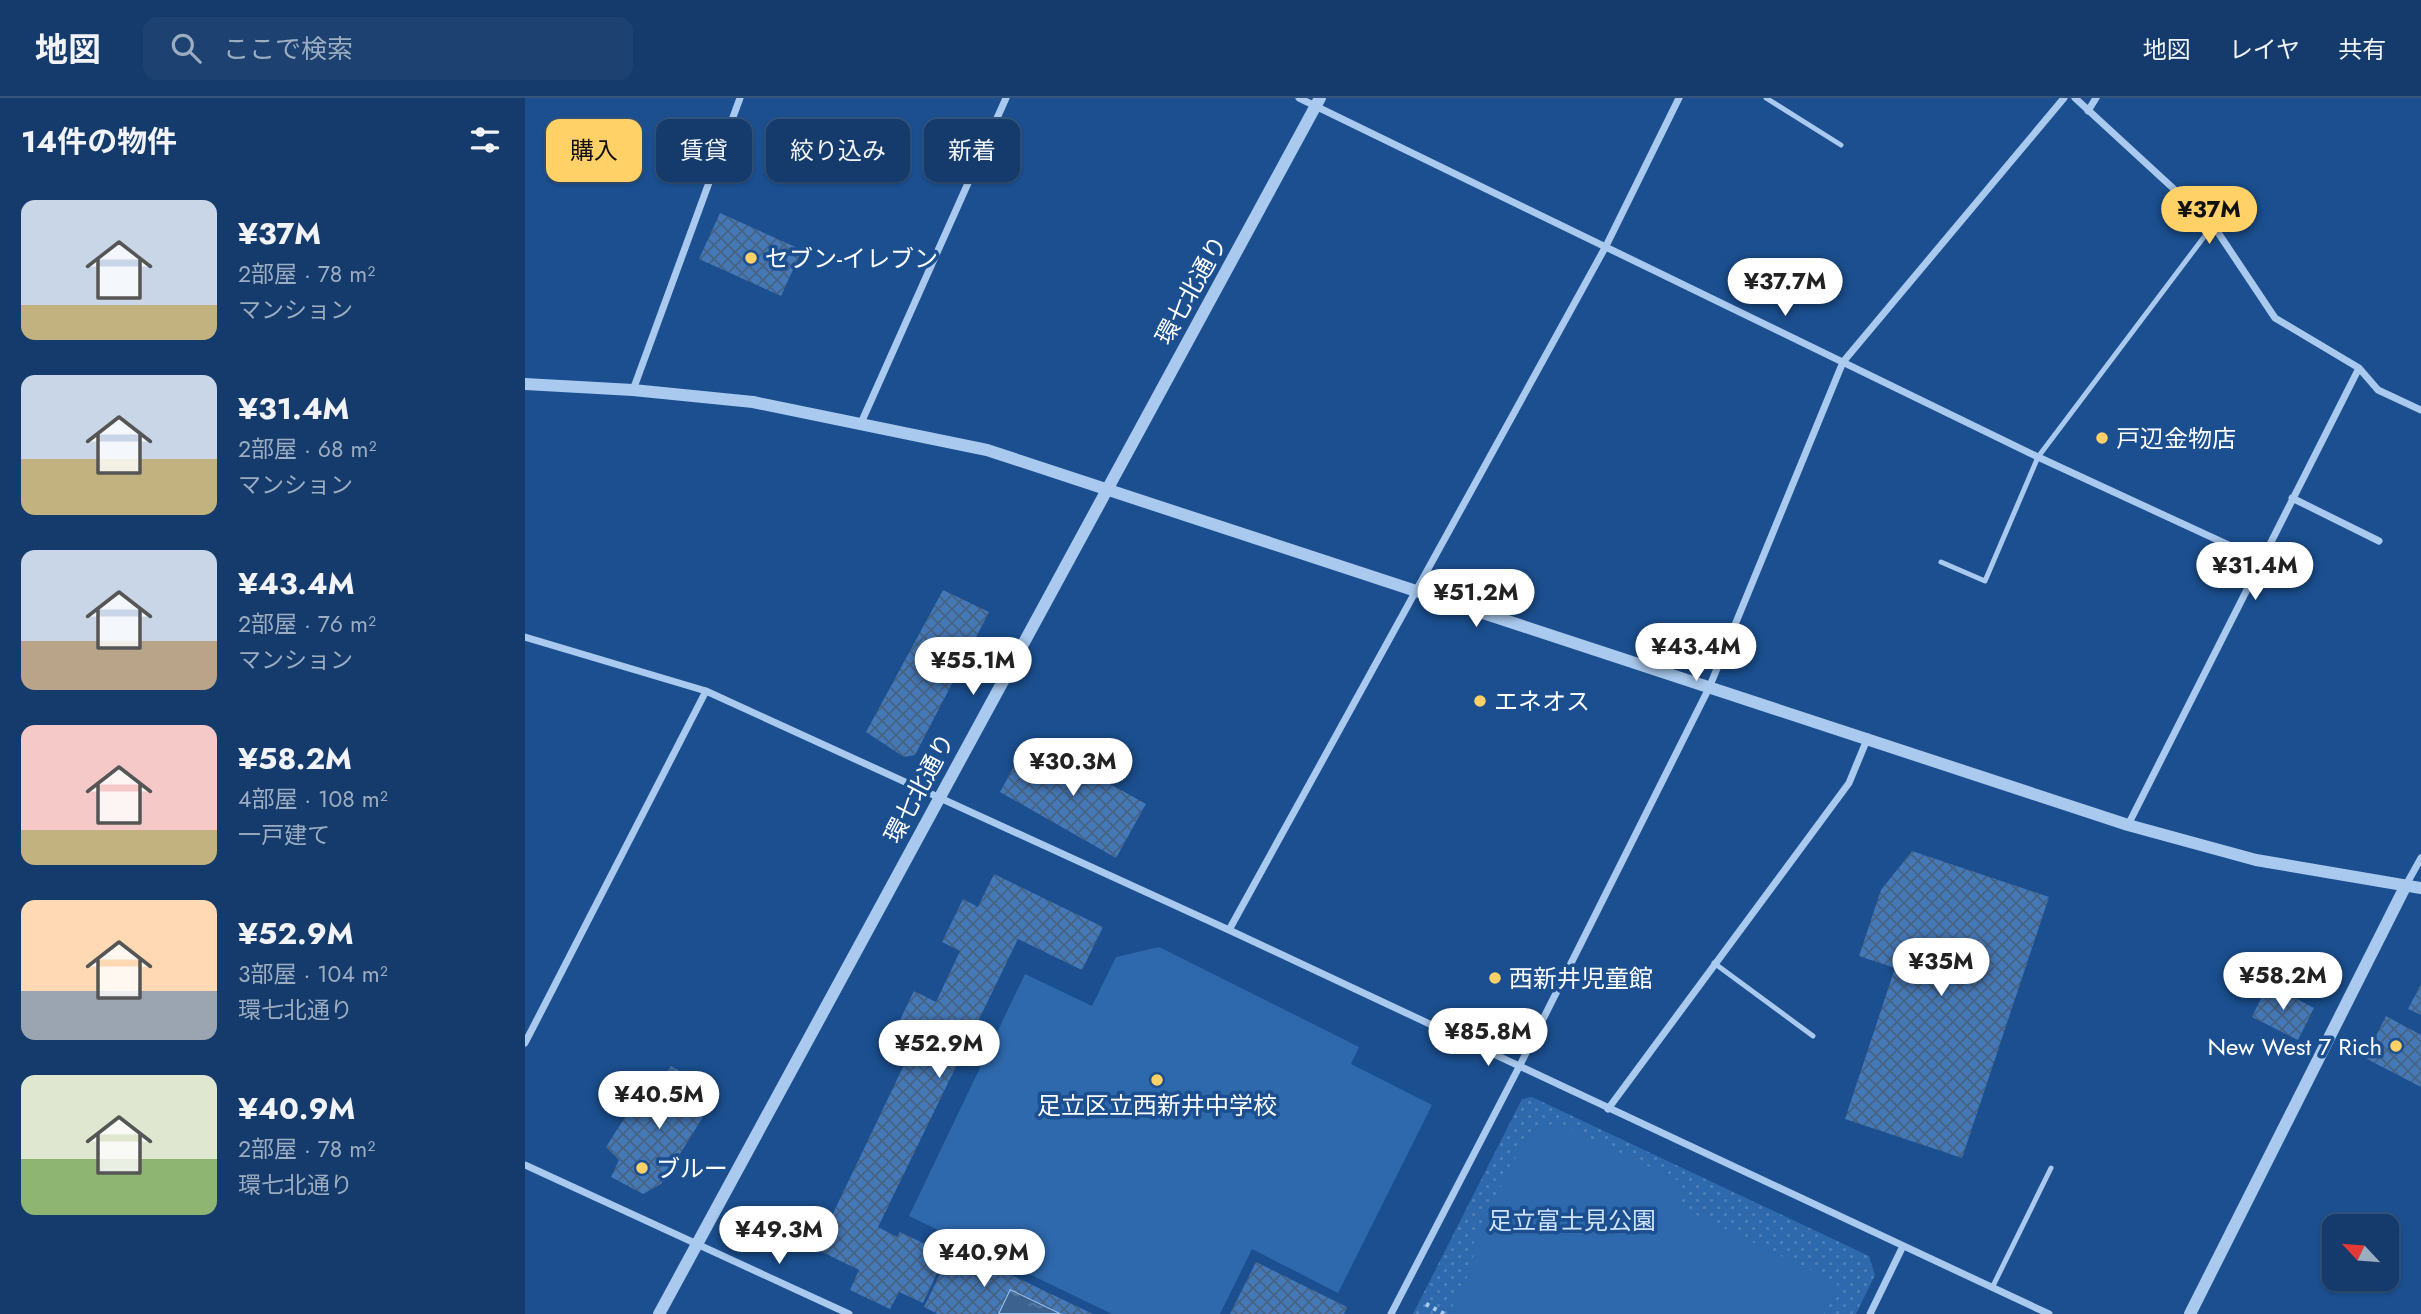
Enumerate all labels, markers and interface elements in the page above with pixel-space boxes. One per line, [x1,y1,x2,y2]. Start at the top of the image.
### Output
search box [143,17,633,80]
text: 地図 [35,26,101,73]
icon: search [167,29,205,67]
text: ここで検索 [223,30,353,68]
text: 地図 [2143,32,2191,67]
text: レイヤ [2229,32,2300,67]
text: 共有 [2338,32,2386,67]
chip: 購入 [546,119,642,182]
chip: 賃貸 [656,119,752,182]
chip: 絞り込み [766,119,910,182]
chip: 新着 [924,119,1020,182]
text: 14件の物件 [21,120,177,163]
icon: filters [466,121,504,159]
pin: ¥37M [2168,186,2250,246]
text: ¥37M [2177,192,2241,226]
text: ¥37M [238,212,321,255]
icon: home [77,228,161,312]
street label: 環七北通り [1147,229,1235,351]
place label: セブン-イレブン [765,241,938,276]
marker: セブン-イレブン [743,250,759,266]
text: 2部屋 · 78 m² [238,257,375,291]
pin: ¥37.7M [1728,258,1842,318]
text: ¥37.7M [1744,264,1826,298]
text: マンション [238,293,353,327]
text: ¥31.4M [238,387,349,430]
icon: home [77,403,161,487]
place label: 戸辺金物店 [2116,421,2236,456]
marker: 戸辺金物店 [2094,430,2110,446]
text: 2部屋 · 68 m² [238,432,376,466]
text: マンション [238,468,353,502]
pin: ¥31.4M [2198,542,2312,602]
text: ¥31.4M [2212,548,2298,582]
text: ¥43.4M [238,562,355,605]
pin: ¥51.2M [1419,570,1533,629]
text: ¥51.2M [1434,575,1518,609]
icon: home [77,578,161,662]
text: 2部屋 · 76 m² [238,607,376,641]
pin: ¥43.4M [1639,624,1753,683]
text: ¥43.4M [1651,629,1741,663]
pin: ¥55.1M [916,638,1030,697]
text: マンション [238,643,353,677]
text: ¥55.1M [931,643,1015,677]
place label: エネオス [1494,684,1590,719]
marker: エネオス [1472,693,1488,709]
street label: 環七北通り [875,727,963,849]
text: ¥58.2M [238,737,352,780]
pin: ¥30.3M [1016,738,1130,798]
text: ¥30.3M [1029,744,1117,778]
icon: home [77,753,161,837]
text: 4部屋 · 108 m² [238,782,388,816]
text: 一戸建て [238,818,330,852]
text: ¥52.9M [238,912,354,955]
icon: home [77,928,161,1012]
pin: ¥35M [1900,939,1982,998]
text: ¥35M [1909,944,1974,978]
pin: ¥58.2M [2226,953,2340,1012]
text: 3部屋 · 104 m² [238,957,388,991]
text: ¥58.2M [2239,958,2327,992]
place label: 西新井児童館 [1509,961,1653,996]
marker: 西新井児童館 [1487,970,1503,986]
text: 環七北通り [238,993,353,1027]
pin: ¥85.8M [1431,1009,1545,1068]
text: ¥85.8M [1445,1014,1531,1048]
pin: ¥52.9M [882,1020,996,1080]
text: ¥52.9M [895,1026,983,1060]
place label: New West 7 Rich [2207,1029,2382,1064]
marker: New West 7 Rich [2388,1038,2404,1054]
pin: ¥40.5M [602,1072,716,1131]
marker: 足立区立西新井中学校 [1149,1072,1165,1088]
text: ¥40.5M [614,1077,704,1111]
text: ¥40.9M [238,1087,355,1130]
place label: 足立区立西新井中学校 [1037,1088,1277,1123]
icon: home [77,1103,161,1187]
text: 2部屋 · 78 m² [238,1132,375,1166]
place label: ブルー [656,1151,728,1186]
marker: ブルー [634,1160,650,1176]
text: 環七北通り [238,1168,353,1202]
park label: 足立富士見公園 [1488,1203,1656,1238]
pin: ¥49.3M [722,1206,836,1266]
text: ¥49.3M [735,1212,823,1246]
north arrow [2322,1214,2399,1292]
map controls [2322,1214,2399,1291]
pin: ¥40.9M [927,1230,1041,1289]
text: ¥40.9M [939,1235,1029,1269]

